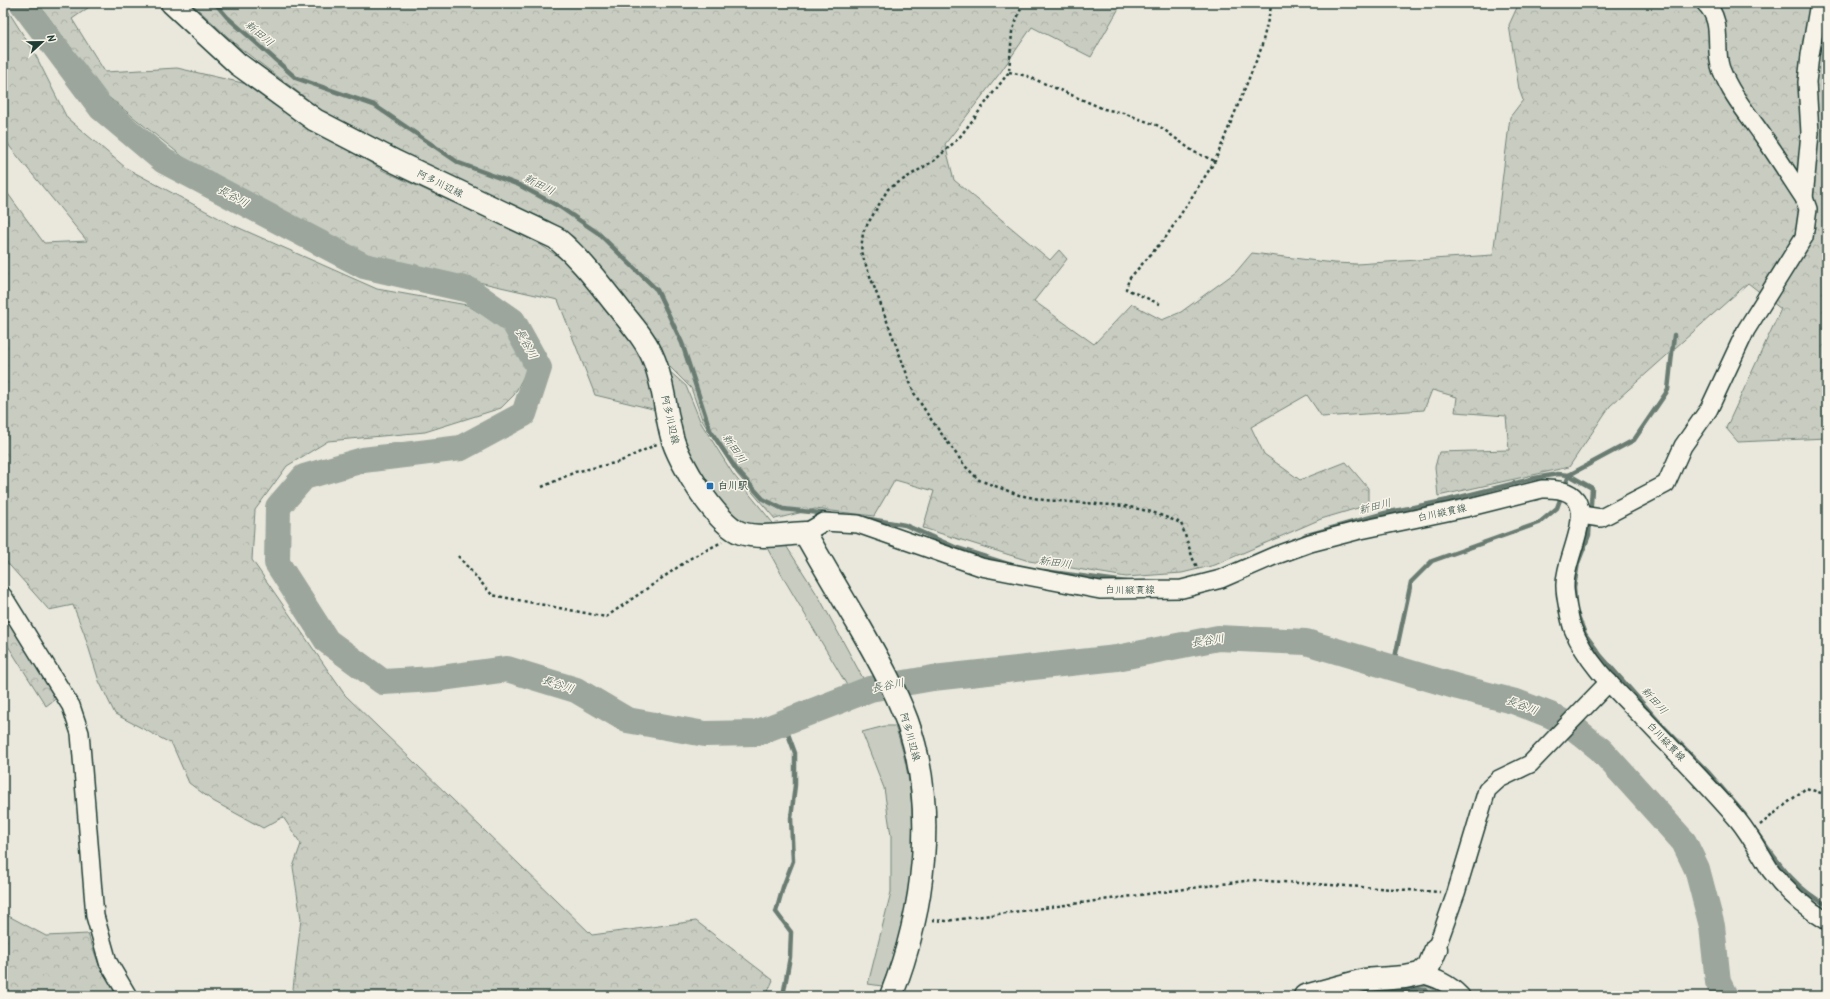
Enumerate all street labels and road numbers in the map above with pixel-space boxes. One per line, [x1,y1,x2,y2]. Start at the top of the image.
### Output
street label: 阿多川辺線 [414,166,466,202]
street label: 阿多川辺線 [657,394,683,446]
street label: 白川縦貫線 [1416,500,1468,526]
street label: 白川縦貫線 [1105,582,1155,598]
street label: 阿多川辺線 [895,711,925,763]
street label: 白川縦貫線 [1643,718,1689,766]

